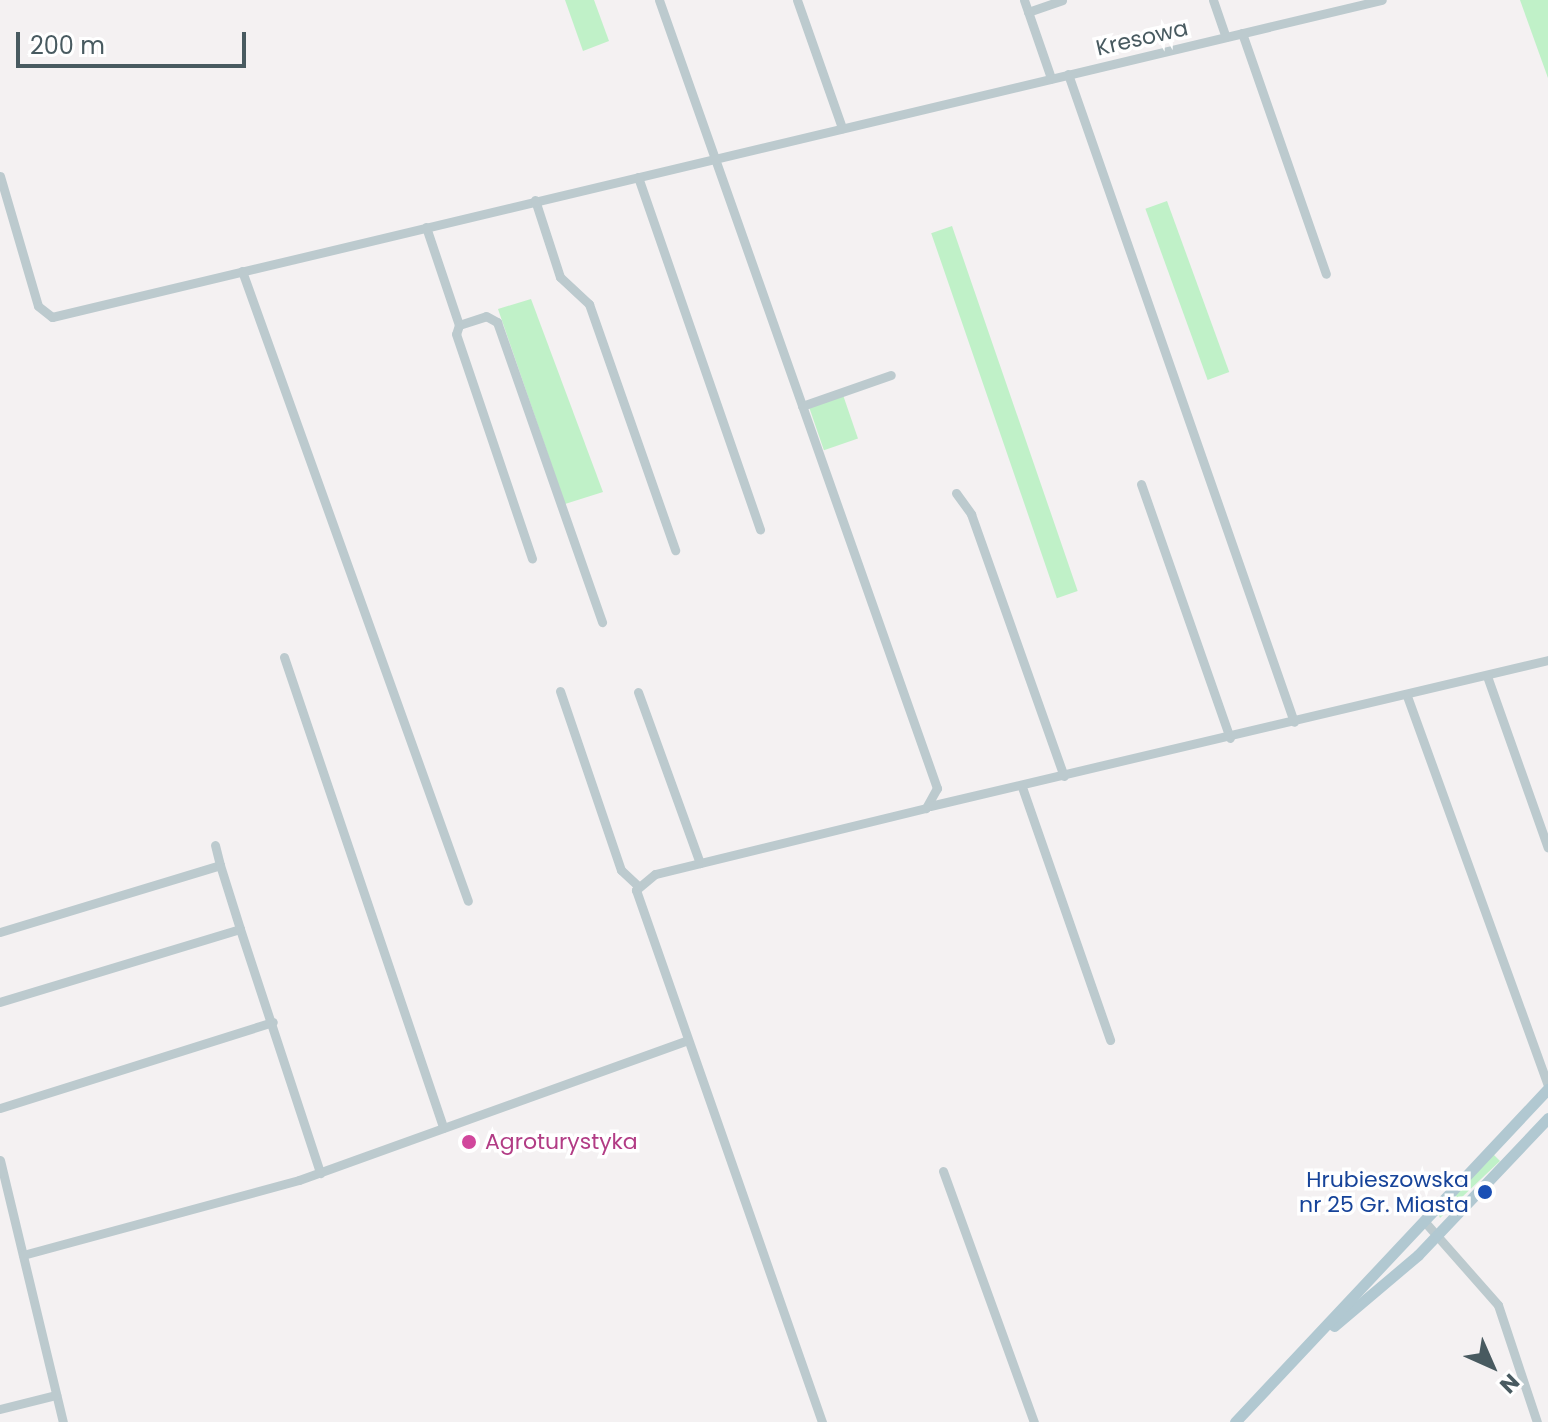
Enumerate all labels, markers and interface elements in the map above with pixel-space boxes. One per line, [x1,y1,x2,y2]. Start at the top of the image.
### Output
street label: Kresowa [1093,15,1191,61]
scale bar [20,16,250,66]
text: 200 m [30,29,105,62]
place label: Agroturystyka [485,1129,638,1155]
marker: Agroturystyka [460,1133,478,1151]
place label: Hrubieszowska nr 25 Gr. Miasta [1299,1166,1469,1218]
marker: Hrubieszowska nr 25 Gr. Miasta [1476,1183,1494,1201]
north arrow [1452,1326,1532,1406]
text: N [1493,1367,1526,1400]

